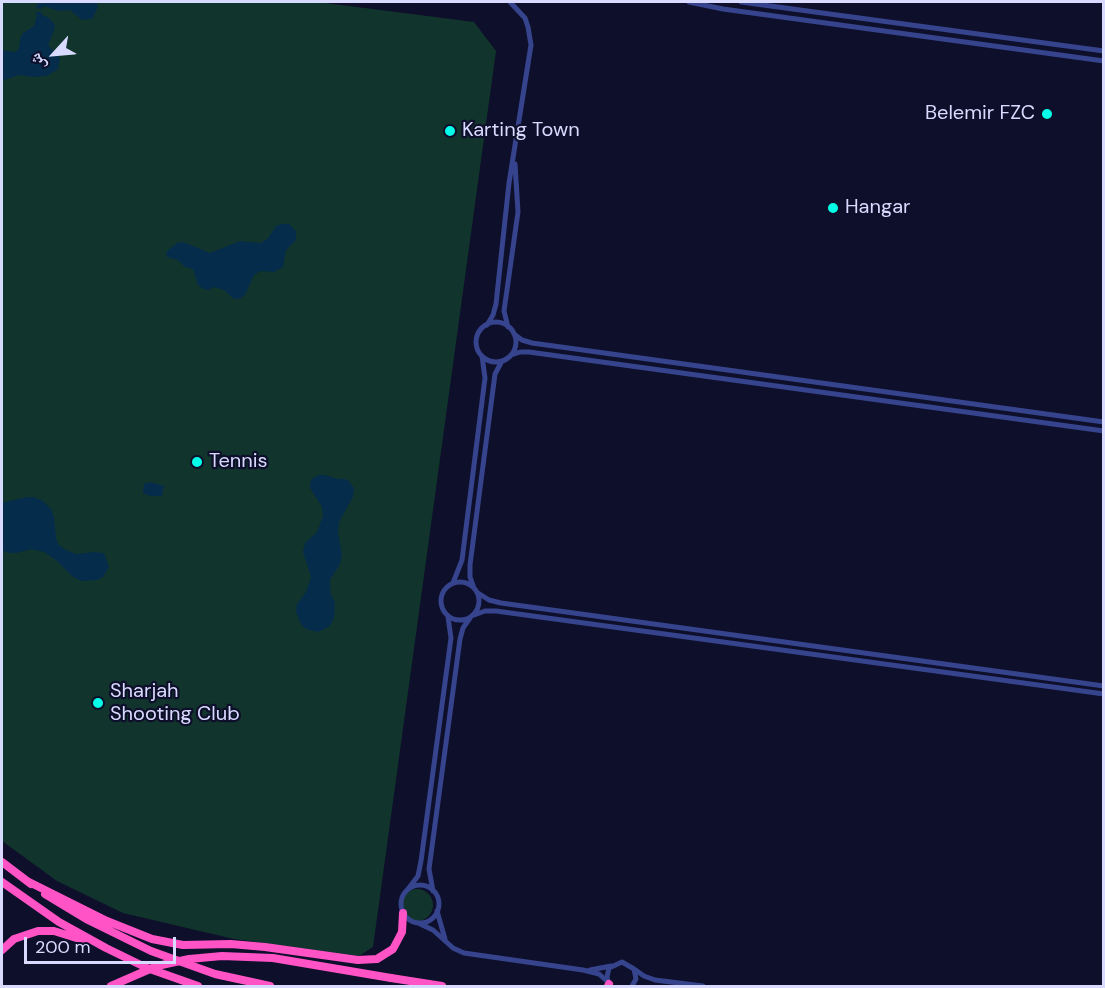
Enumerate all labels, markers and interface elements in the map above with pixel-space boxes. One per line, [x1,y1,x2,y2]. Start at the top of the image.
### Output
north arrow [24,24,84,84]
text: ش [24,50,51,74]
place label: Belemir FZC [925,102,1035,126]
marker: Belemir FZC [1040,107,1054,121]
place label: Karting Town [462,119,580,143]
marker: Karting Town [443,124,457,138]
place label: Hangar [845,196,910,220]
marker: Hangar [826,201,840,215]
place label: Tennis [209,450,268,474]
marker: Tennis [190,455,204,469]
place label: Sharjah Shooting Club [110,680,240,727]
marker: Sharjah Shooting Club [91,696,105,710]
scale bar [27,925,178,963]
text: 200 m [35,935,91,959]

